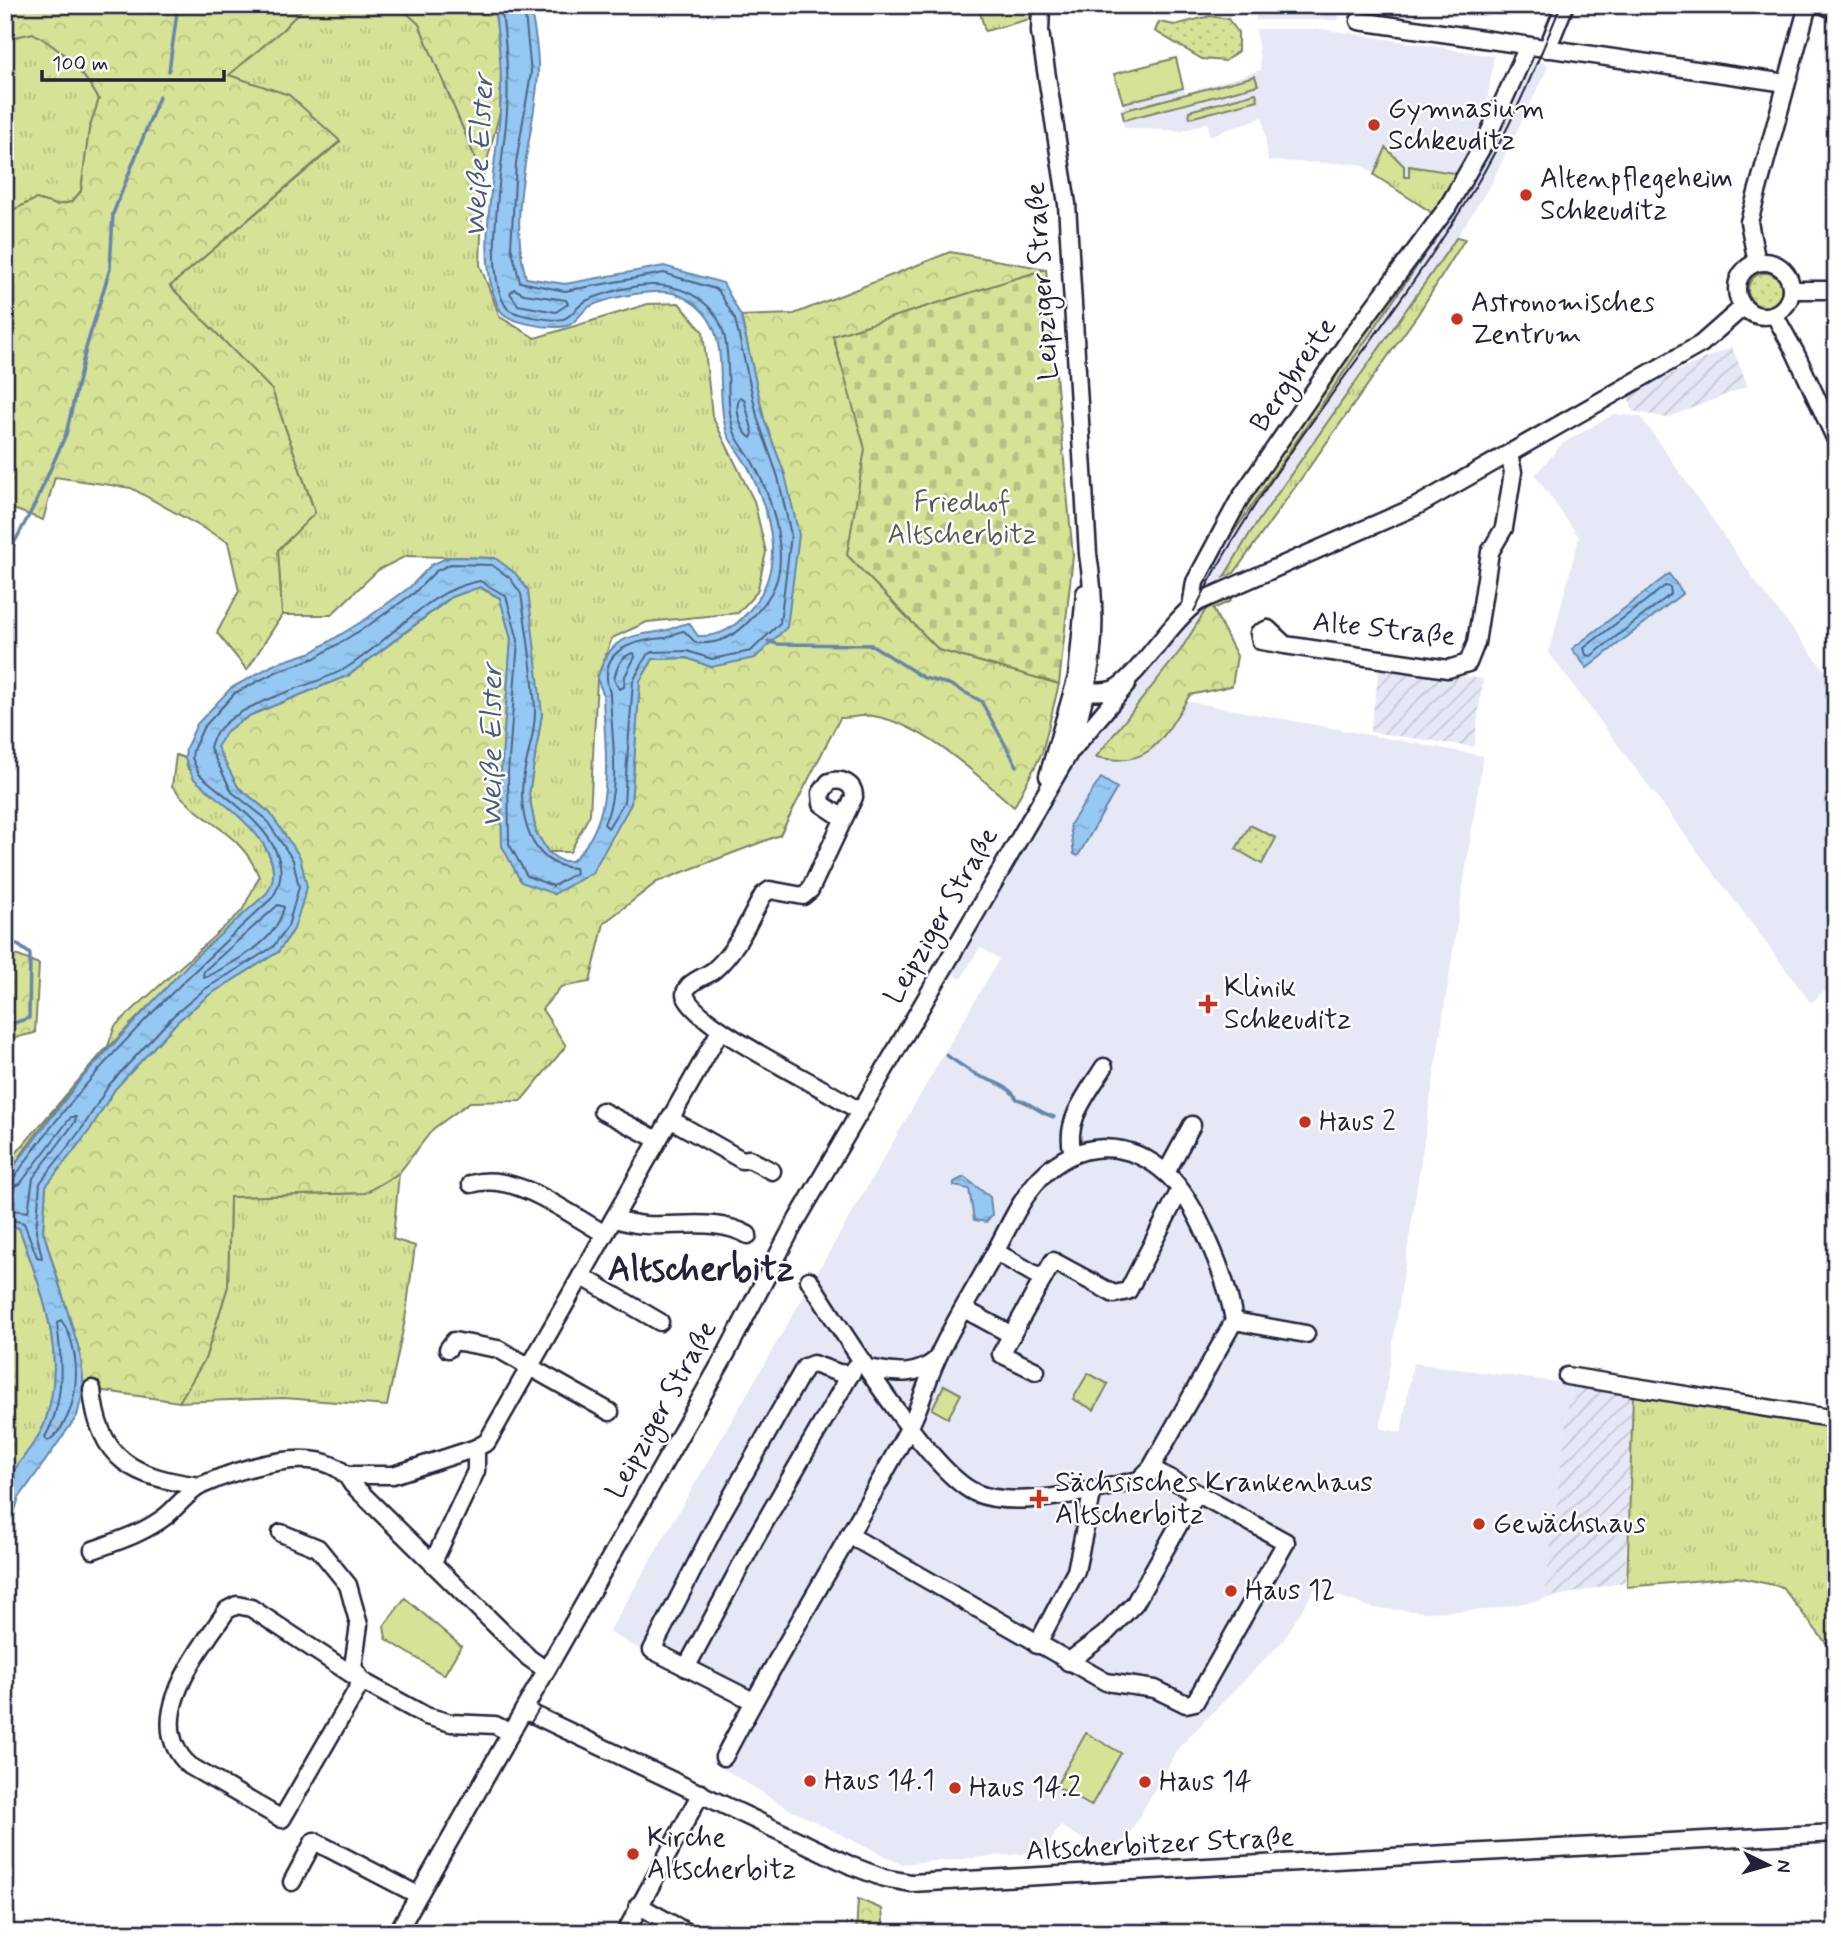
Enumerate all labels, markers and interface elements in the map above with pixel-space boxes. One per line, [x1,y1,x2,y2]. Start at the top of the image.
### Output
scale bar [42,38,224,82]
text: 100 m [52,50,108,78]
water label: Weiße Elster [456,70,504,239]
place label: Gymnasium Schkeuditz [1388,91,1545,160]
marker: Gymnasium Schkeuditz [1366,117,1382,133]
place label: Altenpflegeheim Schkeuditz [1540,161,1733,230]
street label: Leipziger Straße [1018,181,1070,381]
marker: Altenpflegeheim Schkeuditz [1518,187,1534,203]
place label: Astronomisches Zentrum [1471,285,1655,354]
street label: Bergbreite [1242,310,1348,441]
marker: Astronomisches Zentrum [1449,311,1465,327]
park label: Friedhof Altscherbitz [887,485,1037,554]
street label: Alte Straße [1311,604,1457,656]
water label: Weiße Elster [473,661,512,828]
street label: Leipziger Straße [876,821,1009,1012]
place label: Klinik Schkeuditz [1224,970,1351,1039]
marker: Klinik Schkeuditz [1198,994,1218,1014]
place label: Haus 2 [1319,1104,1396,1141]
marker: Haus 2 [1297,1114,1313,1130]
district label: Altscherbitz [608,1247,794,1293]
street label: Leipziger Straße [598,1314,728,1507]
place label: Sächsisches Krankenhaus Altscherbitz [1055,1465,1373,1534]
marker: Sächsisches Krankenhaus Altscherbitz [1029,1489,1049,1509]
place label: Gewächshaus [1493,1506,1646,1543]
marker: Gewächshaus [1471,1516,1487,1532]
place label: Haus 12 [1245,1573,1335,1610]
marker: Haus 12 [1223,1583,1239,1599]
place label: Haus 14.1 [824,1763,935,1800]
place label: Haus 14 [1159,1764,1252,1801]
place label: Haus 14.2 [969,1770,1081,1807]
marker: Haus 14.1 [802,1773,818,1789]
marker: Haus 14 [1137,1774,1153,1790]
marker: Haus 14.2 [947,1780,963,1796]
street label: Altscherbitzer Straße [1025,1819,1295,1871]
place label: Kirche Altscherbitz [647,1820,796,1889]
north arrow [1732,1829,1802,1899]
marker: Kirche Altscherbitz [625,1846,641,1862]
text: N [1770,1859,1796,1874]

